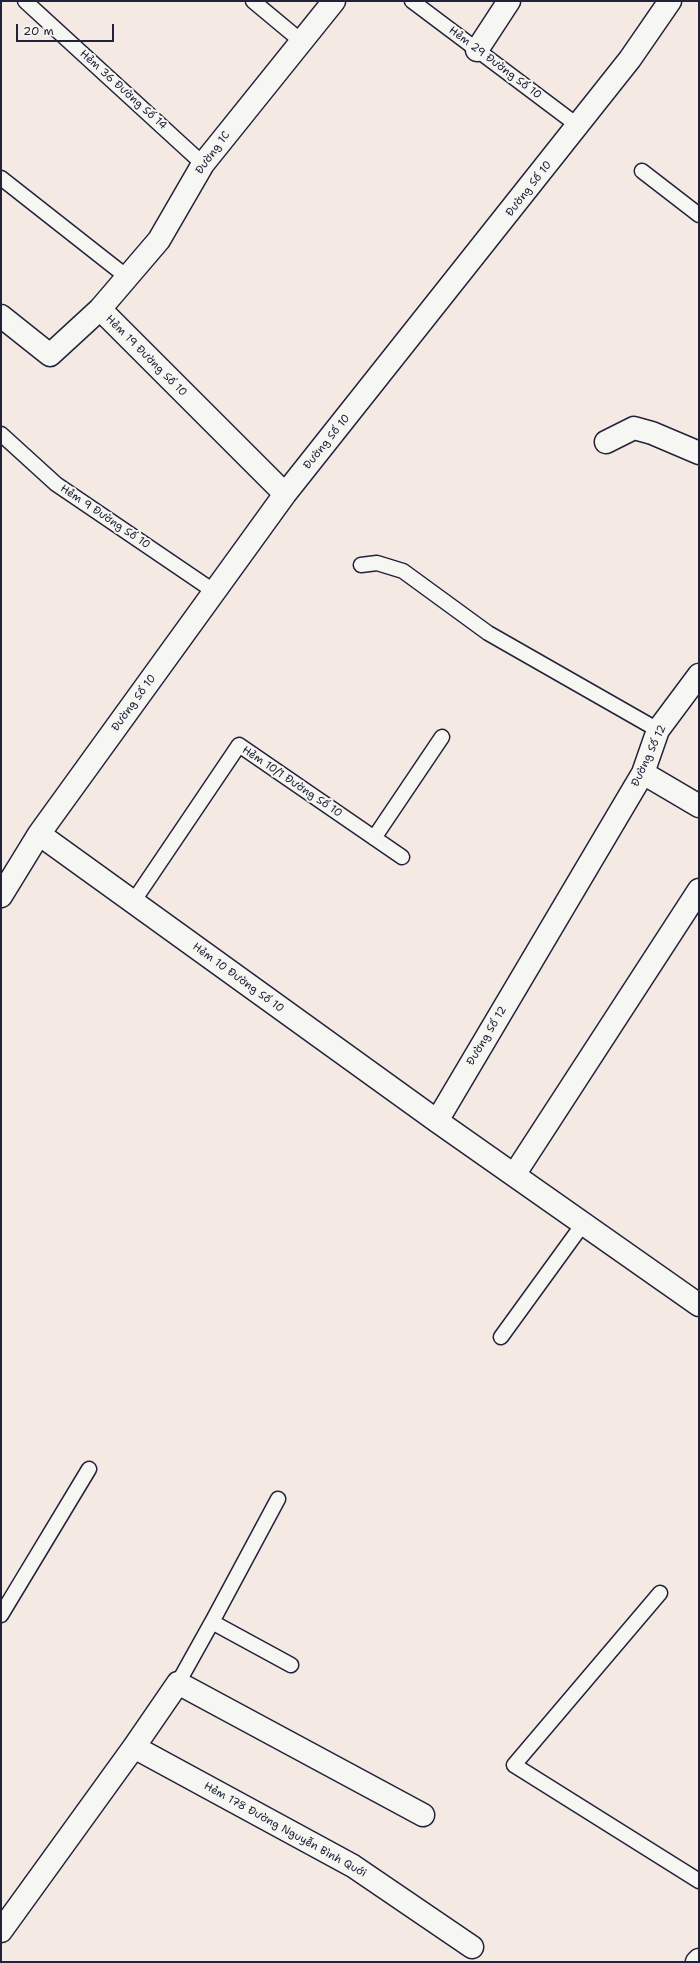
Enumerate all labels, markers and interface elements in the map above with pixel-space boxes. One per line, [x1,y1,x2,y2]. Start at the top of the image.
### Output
scale bar [18,16,116,42]
text: 20 m [23,23,54,39]
street label: Hẻm 29 Đường Số 10 [446,24,544,102]
street label: Hẻm 36 Đường Số 14 [77,47,169,133]
street label: Đường 1C [193,129,233,177]
street label: Đường Số 10 [503,159,555,219]
street label: Hẻm 19 Đường Số 10 [103,313,189,399]
street label: Đường Số 10 [301,412,353,472]
street label: Hẻm 9 Đường Số 10 [58,482,152,552]
street label: Đường Số 10 [109,672,159,734]
street label: Đường Số 12 [629,723,669,789]
street label: Hẻm 10/1 Đường Số 10 [239,744,345,820]
street label: Hẻm 10 Đường Số 10 [190,940,286,1016]
street label: Đường Số 12 [464,1004,510,1068]
street label: Hẻm 178 Đường Nguyễn Bình Quới [201,1780,369,1880]

